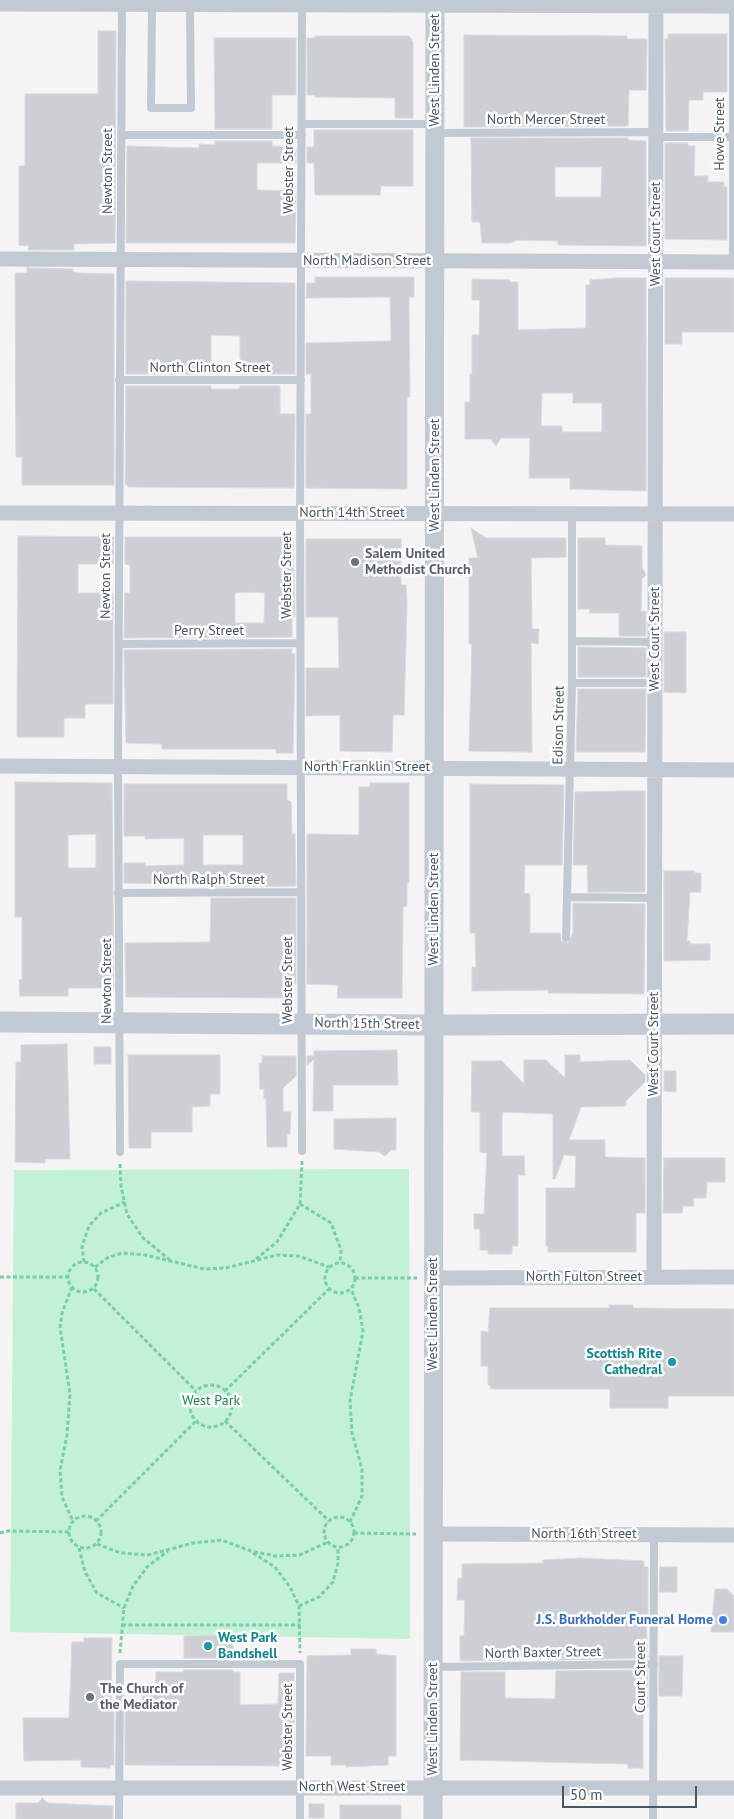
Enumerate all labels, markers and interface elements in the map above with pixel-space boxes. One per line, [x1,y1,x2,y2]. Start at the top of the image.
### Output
street label: West Linden Street [427,14,443,126]
street label: Howe Street [712,97,728,171]
street label: North Mercer Street [487,112,605,128]
street label: Webster Street [281,126,297,214]
street label: Newton Street [100,128,116,214]
street label: West Court Street [648,182,664,286]
street label: North Madison Street [303,253,431,269]
street label: North Clinton Street [150,360,270,376]
street label: West Linden Street [427,419,443,531]
street label: North 14th Street [299,505,405,521]
street label: Webster Street [279,531,295,619]
street label: Newton Street [98,533,114,619]
place label: Salem United Methodist Church [365,546,471,578]
marker: Salem United Methodist Church [349,556,361,568]
street label: West Court Street [647,587,663,691]
street label: Perry Street [174,623,244,639]
street label: Edison Street [550,685,568,765]
street label: North Franklin Street [304,759,430,775]
street label: West Linden Street [426,853,442,965]
street label: North Ralph Street [153,872,265,888]
street label: Webster Street [280,936,296,1024]
street label: Newton Street [99,938,115,1024]
street label: West Court Street [646,992,662,1096]
street label: North 15th Street [314,1015,420,1033]
street label: West Linden Street [425,1258,441,1370]
street label: North Fulton Street [526,1269,642,1285]
place label: Scottish Rite Cathedral [587,1346,662,1378]
marker: Scottish Rite Cathedral [666,1356,678,1368]
park label: West Park [182,1393,240,1409]
street label: North 16th Street [531,1526,637,1542]
place label: J.S. Burkholder Funeral Home [537,1612,713,1628]
marker: J.S. Burkholder Funeral Home [717,1614,729,1626]
place label: West Park Bandshell [218,1630,277,1662]
marker: West Park Bandshell [202,1640,214,1652]
street label: Court Street [633,1641,649,1713]
street label: North Baxter Street [485,1644,601,1662]
street label: West Linden Street [425,1663,441,1775]
place label: The Church of the Mediator [100,1681,183,1714]
street label: Webster Street [280,1683,296,1771]
marker: The Church of the Mediator [84,1691,96,1703]
scale bar [564,1776,699,1808]
street label: North West Street [299,1779,405,1795]
text: 50 m [570,1785,603,1804]

